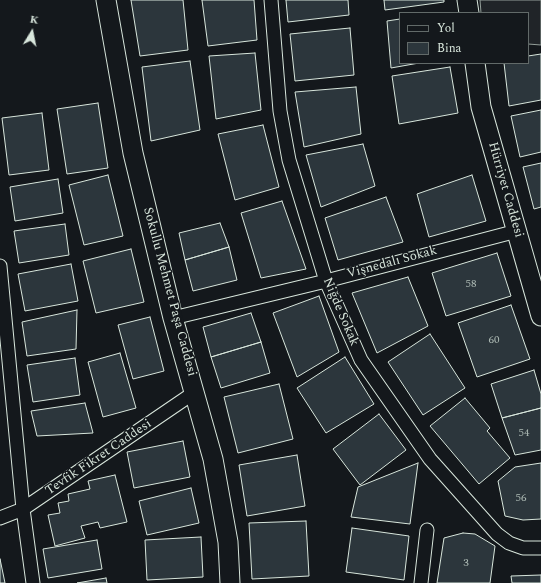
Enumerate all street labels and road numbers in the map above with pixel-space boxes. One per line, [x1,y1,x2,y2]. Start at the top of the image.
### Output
street label: Hürriyet Caddesi [484,140,526,240]
street label: Sokullu Mehmet Paşa Caddesi [139,206,199,378]
street label: Vişnedalı Sokak [345,243,439,283]
street label: Niğde Sokak [319,275,361,349]
street label: Tevfik Fikret Caddesi [43,417,155,499]

